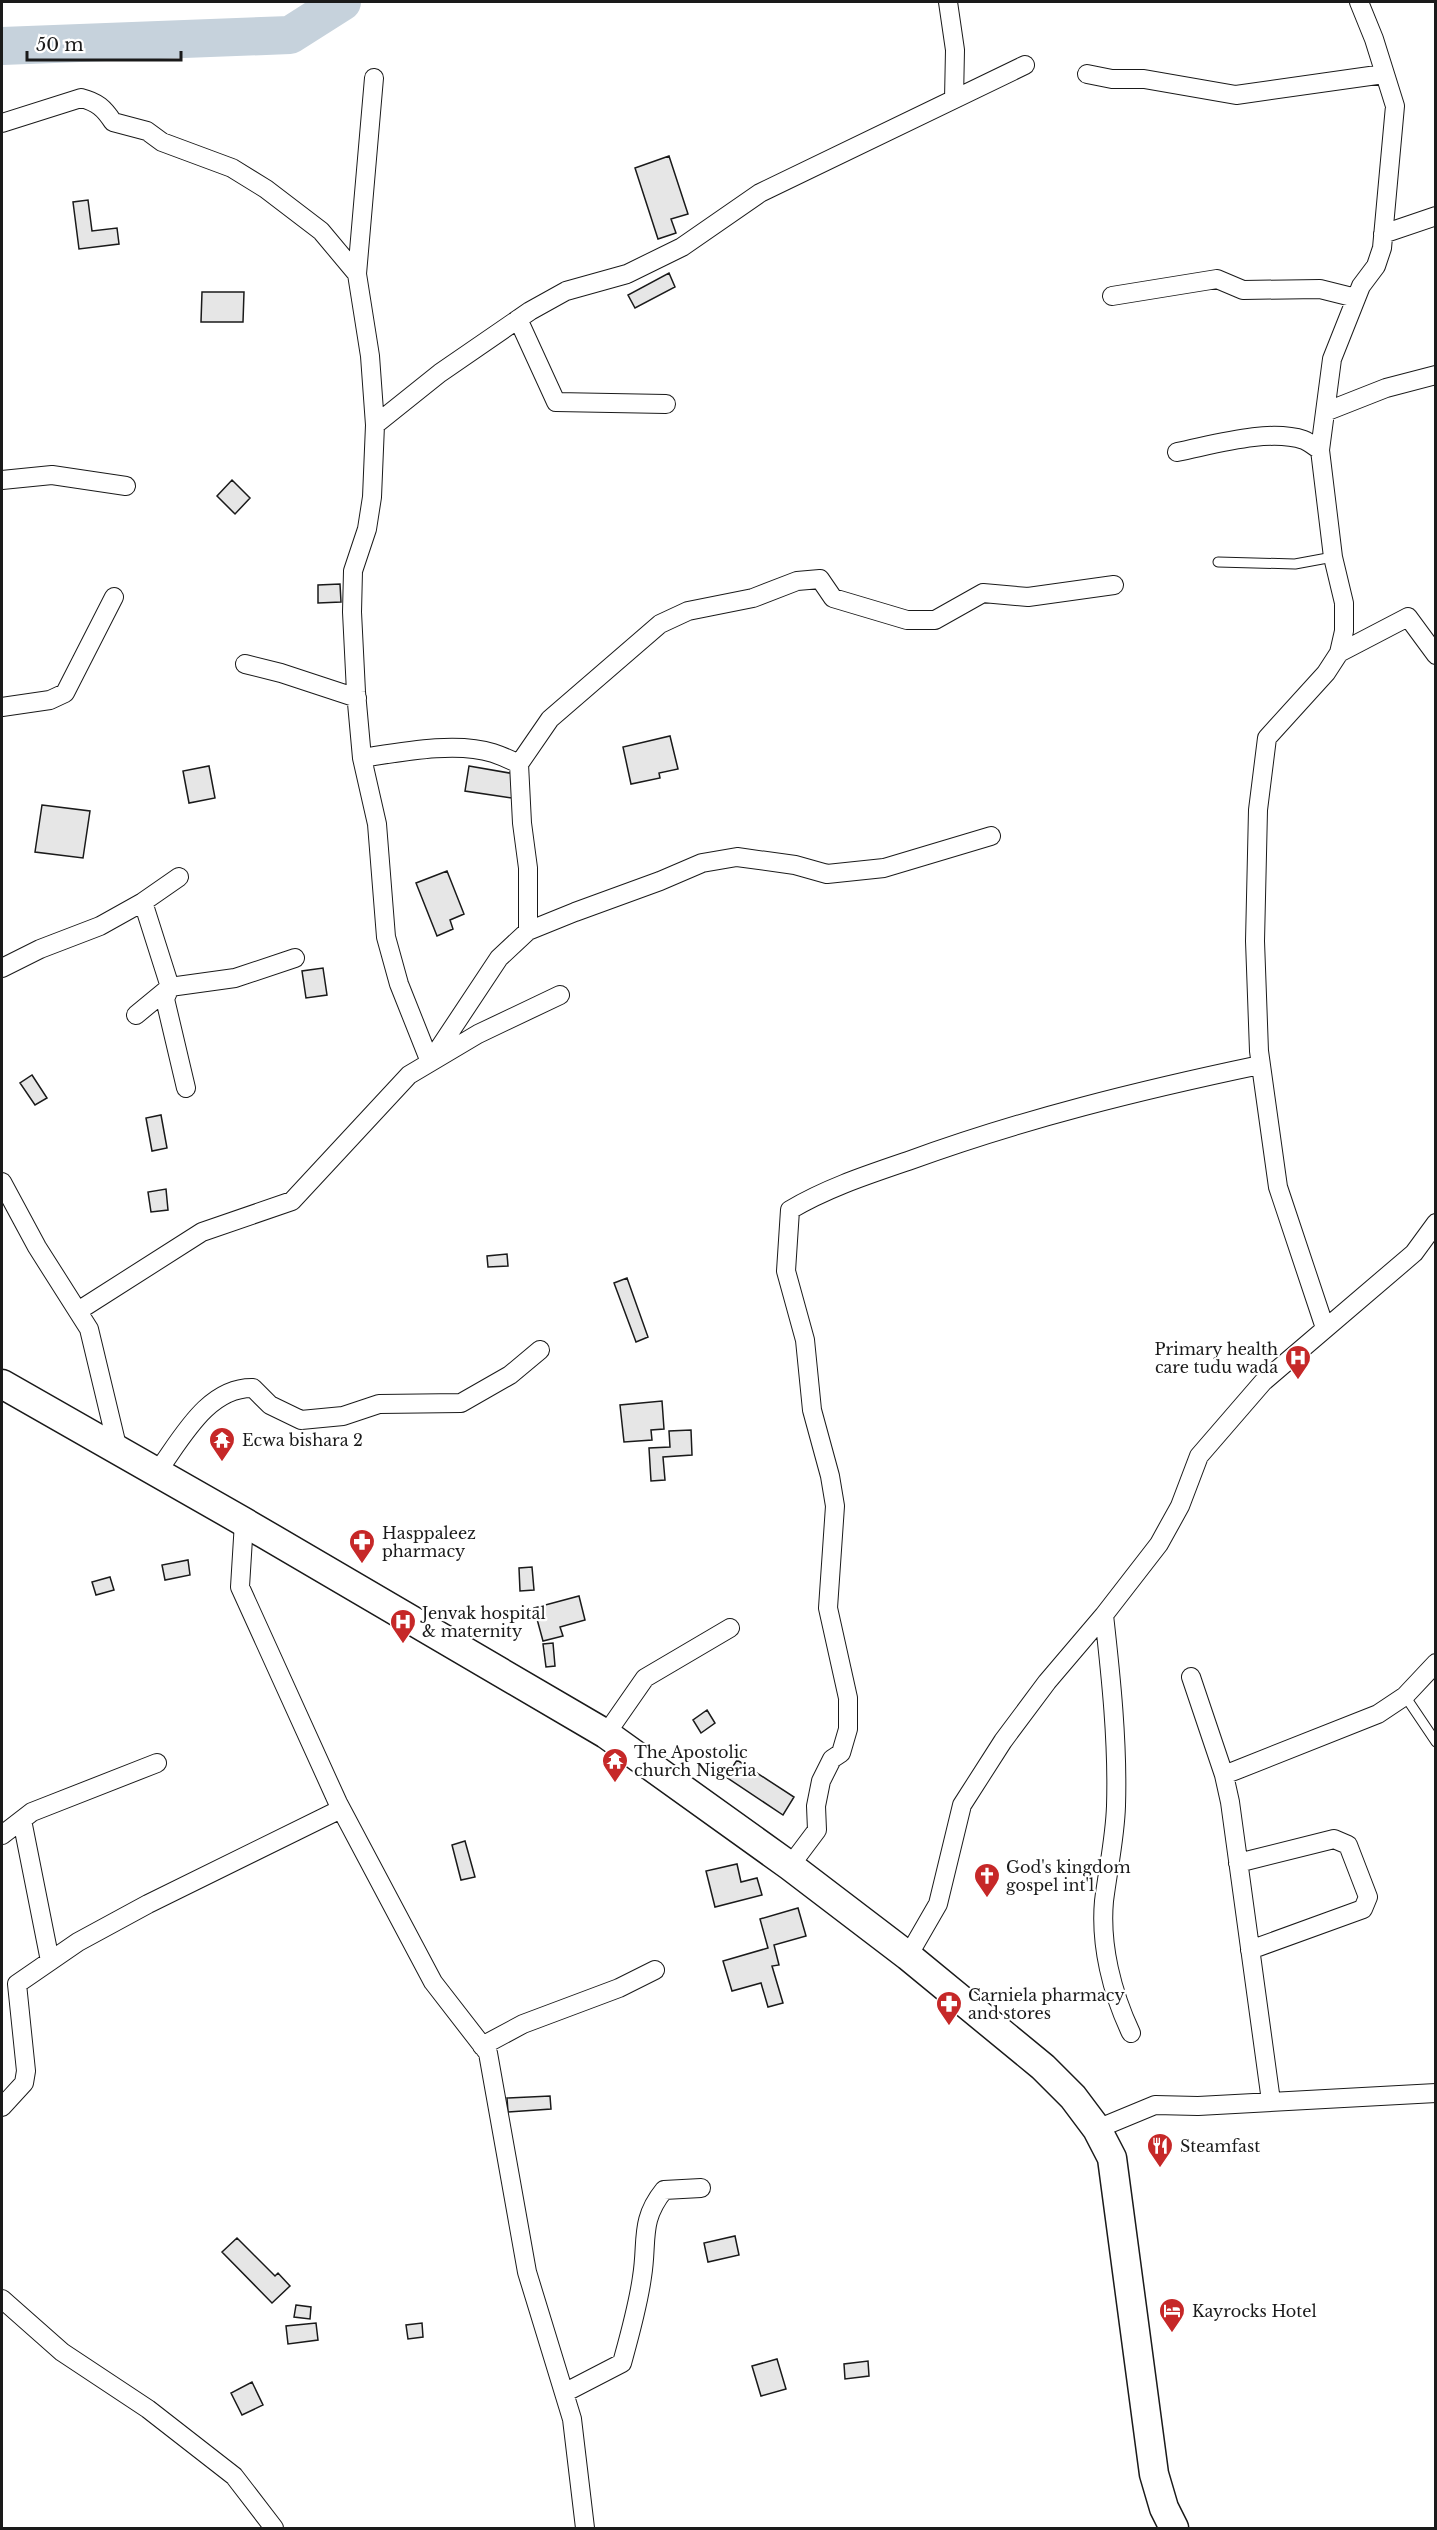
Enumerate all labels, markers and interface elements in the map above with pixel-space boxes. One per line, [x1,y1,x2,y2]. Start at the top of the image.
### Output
scale bar [27,24,182,62]
text: 50 m [36,34,84,56]
place label: Primary health care tudu wada [1155,1339,1278,1377]
hospital icon: Primary health care tudu wada [1283,1343,1313,1381]
temple icon: Ecwa bishara 2 [207,1425,237,1463]
place label: Ecwa bishara 2 [242,1430,363,1450]
place label: Hasppaleez pharmacy [382,1523,476,1561]
pharmacy icon: Hasppaleez pharmacy [347,1527,377,1565]
place label: Jenvak hospital & maternity [420,1603,546,1641]
hospital icon: Jenvak hospital & maternity [388,1607,418,1645]
place label: The Apostolic church Nigeria [634,1742,756,1780]
temple icon: The Apostolic church Nigeria [600,1746,630,1784]
place label: God's kingdom gospel int'l [1006,1857,1131,1895]
church icon: God's kingdom gospel int'l [972,1861,1002,1899]
place label: Carniela pharmacy and stores [968,1985,1125,2023]
pharmacy icon: Carniela pharmacy and stores [934,1989,964,2027]
restaurant icon: Steamfast [1145,2131,1175,2169]
place label: Steamfast [1180,2136,1260,2156]
hotel icon: Kayrocks Hotel [1157,2296,1187,2334]
place label: Kayrocks Hotel [1192,2301,1317,2321]

